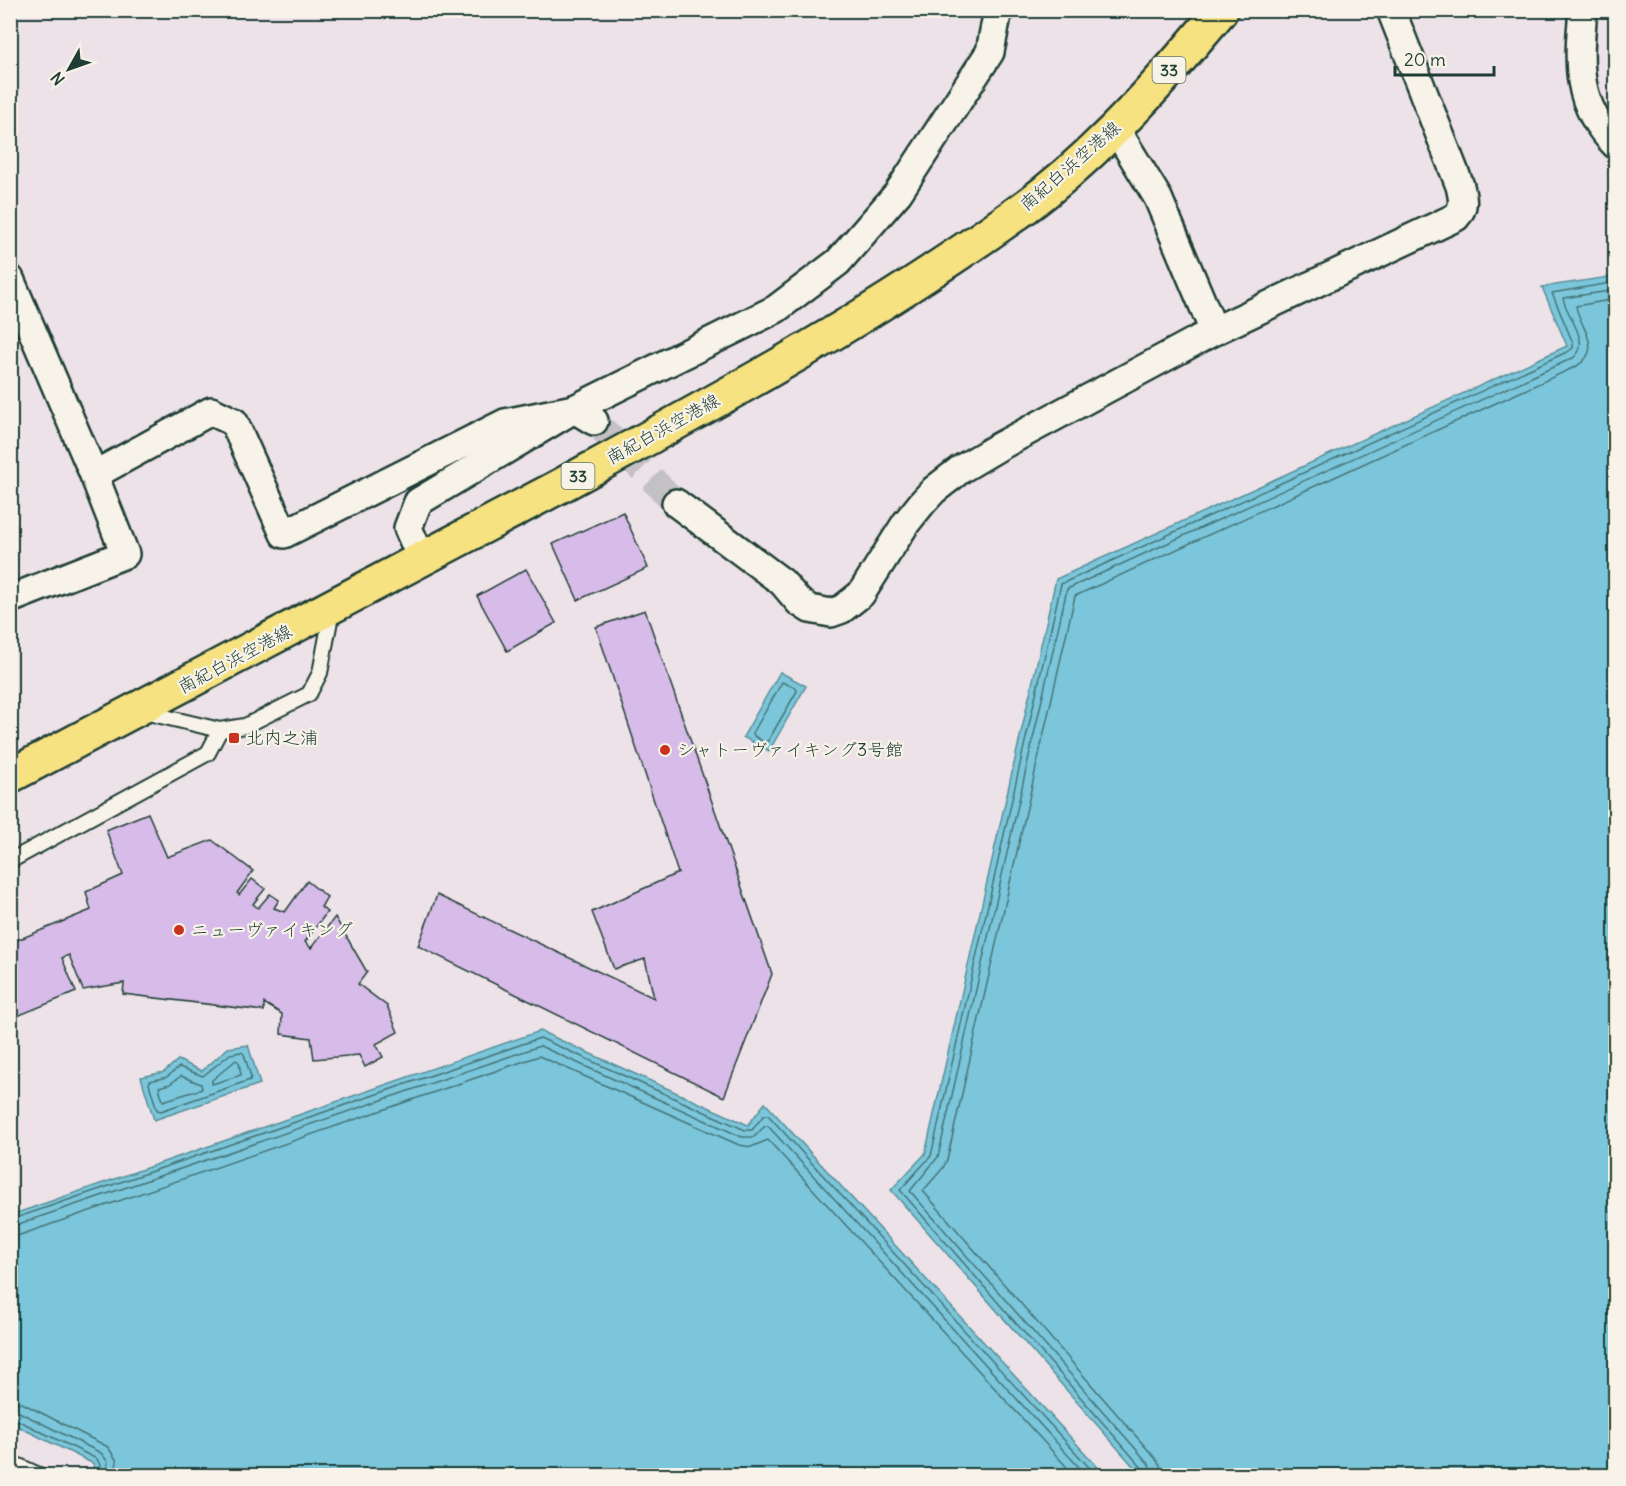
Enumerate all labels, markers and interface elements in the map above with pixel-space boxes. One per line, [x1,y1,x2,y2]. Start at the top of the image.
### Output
north arrow [39,39,99,99]
scale bar [1395,39,1494,77]
text: 20 m [1404,48,1446,71]
road number: 33 [1152,57,1186,83]
text: N [46,68,69,89]
street label: 南紀白浜空港線 [1015,116,1125,216]
street label: 南紀白浜空港線 [602,388,723,469]
road number: 33 [562,463,594,489]
street label: 南紀白浜空港線 [174,619,296,698]
place label: 北内之浦 [246,726,318,749]
marker: 北内之浦 [227,731,241,745]
place label: シャトーヴァイキング3号館 [677,738,903,761]
marker: シャトーヴァイキング3号館 [658,743,672,757]
place label: ニューヴァイキング [191,918,353,941]
marker: ニューヴァイキング [172,923,186,937]

